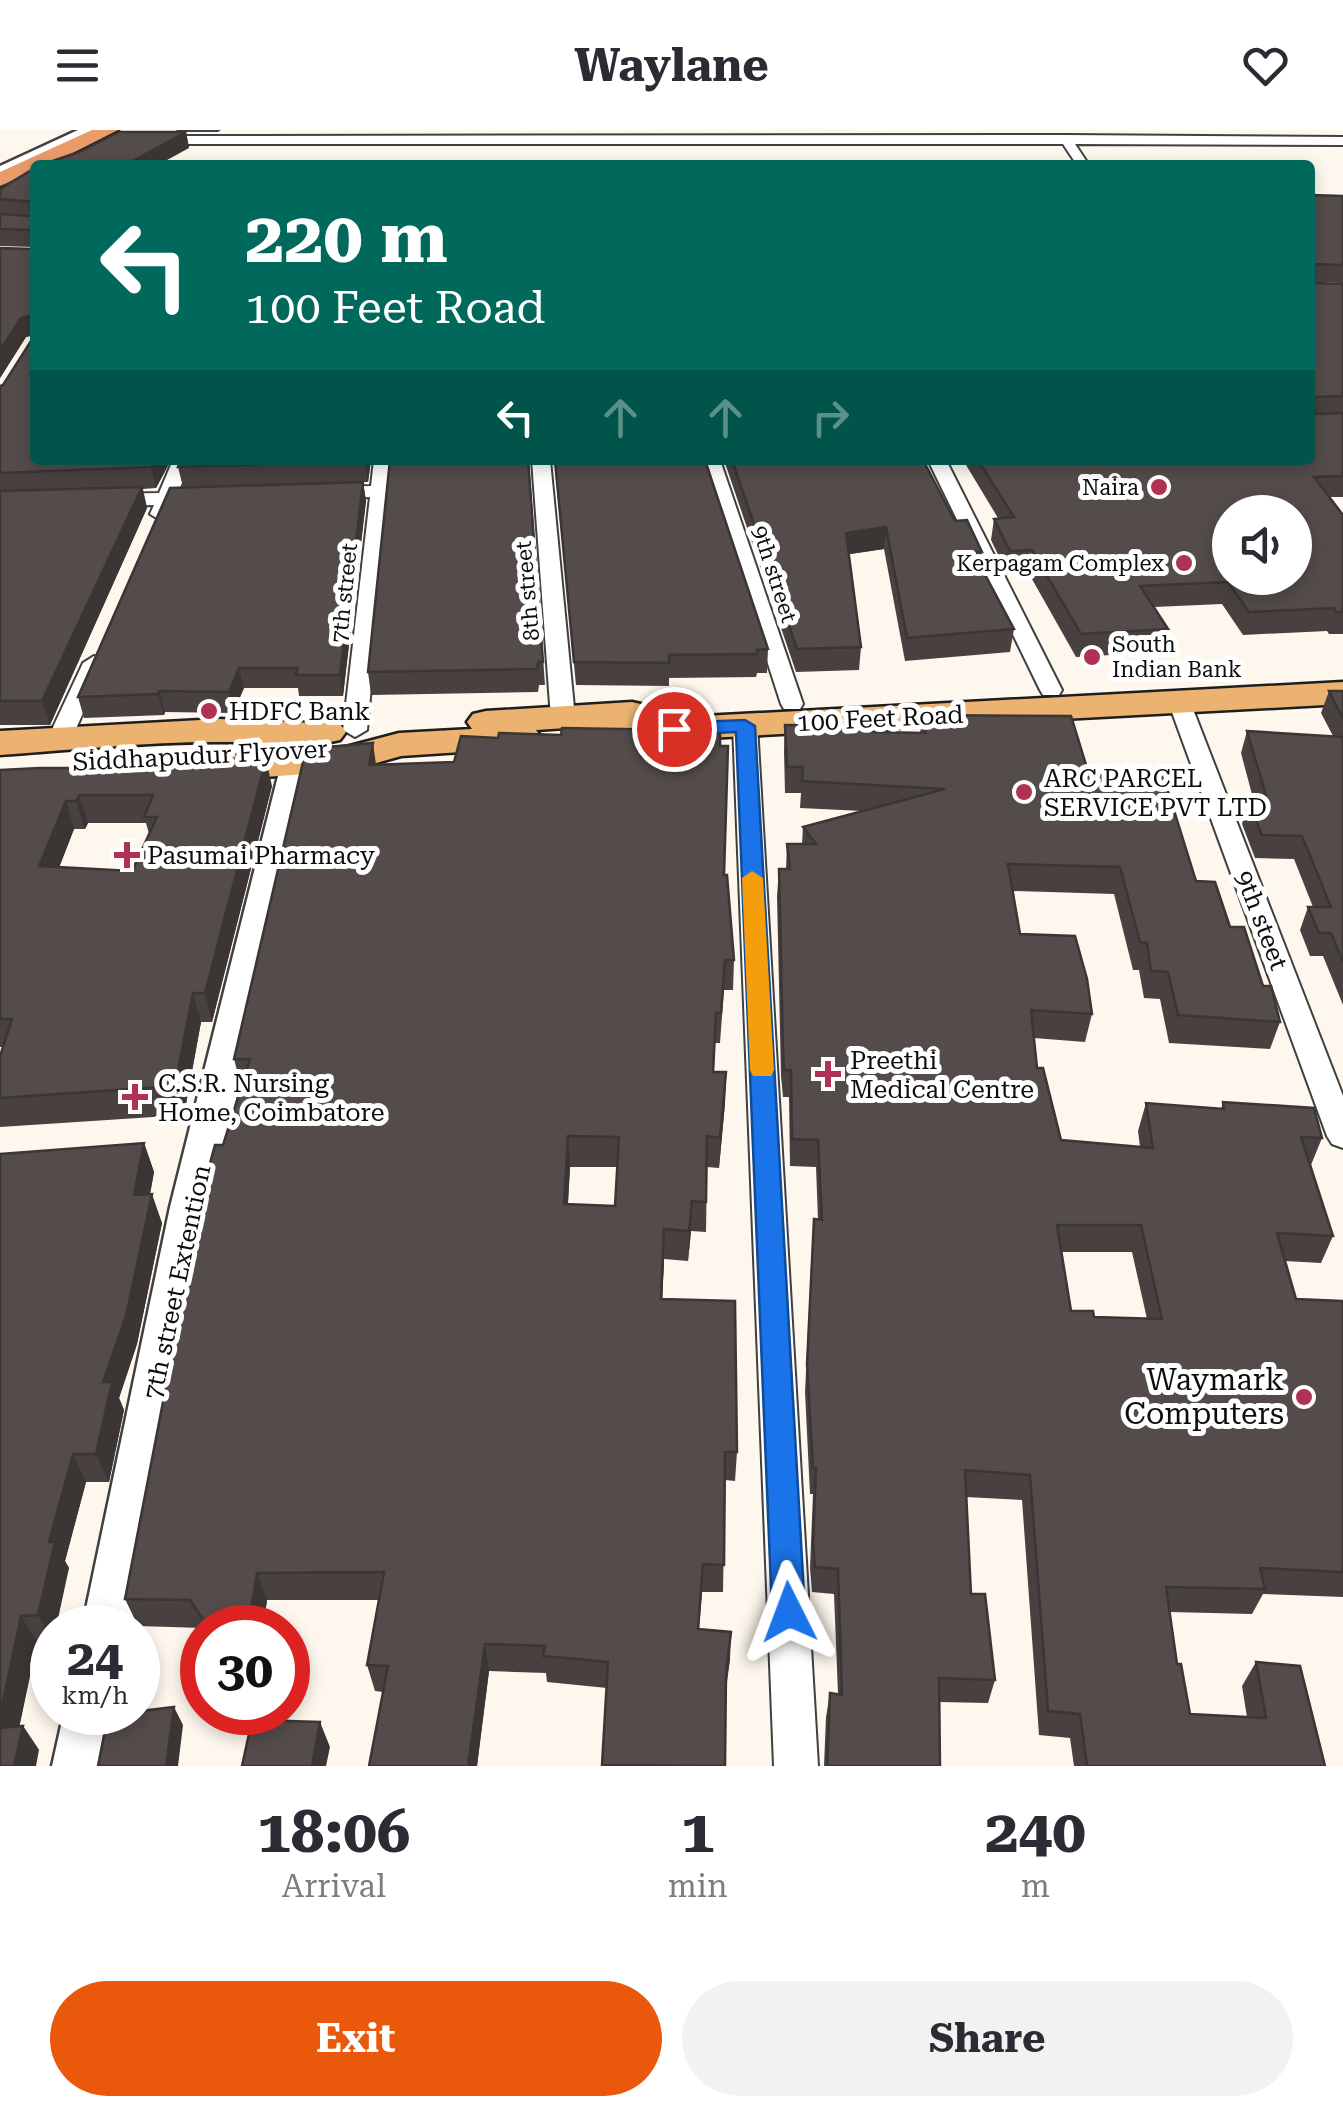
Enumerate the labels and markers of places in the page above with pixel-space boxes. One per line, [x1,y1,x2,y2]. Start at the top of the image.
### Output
place label: Naira [1082,475,1139,500]
marker: Naira [1148,476,1170,498]
place label: Kerpagam Complex [956,551,1164,576]
marker: Kerpagam Complex [1173,552,1195,574]
place label: South Indian Bank [1112,632,1242,682]
marker: South Indian Bank [1081,646,1103,668]
pin [632,687,717,772]
place label: HDFC Bank [229,697,370,726]
marker: HDFC Bank [198,700,220,722]
place label: ARC PARCEL SERVICE PVT LTD [1044,764,1267,822]
marker: ARC PARCEL SERVICE PVT LTD [1013,781,1035,803]
place label: Pasumai Pharmacy [147,841,375,870]
marker: Pasumai Pharmacy [116,844,138,866]
place label: Preethi Medical Centre [850,1046,1034,1104]
marker: Preethi Medical Centre [815,1061,841,1087]
place label: C.S.R. Nursing Home, Coimbatore [158,1069,384,1127]
marker: C.S.R. Nursing Home, Coimbatore [122,1084,148,1110]
place label: Waymark Computers [1124,1362,1284,1431]
marker: Waymark Computers [1293,1386,1315,1408]

